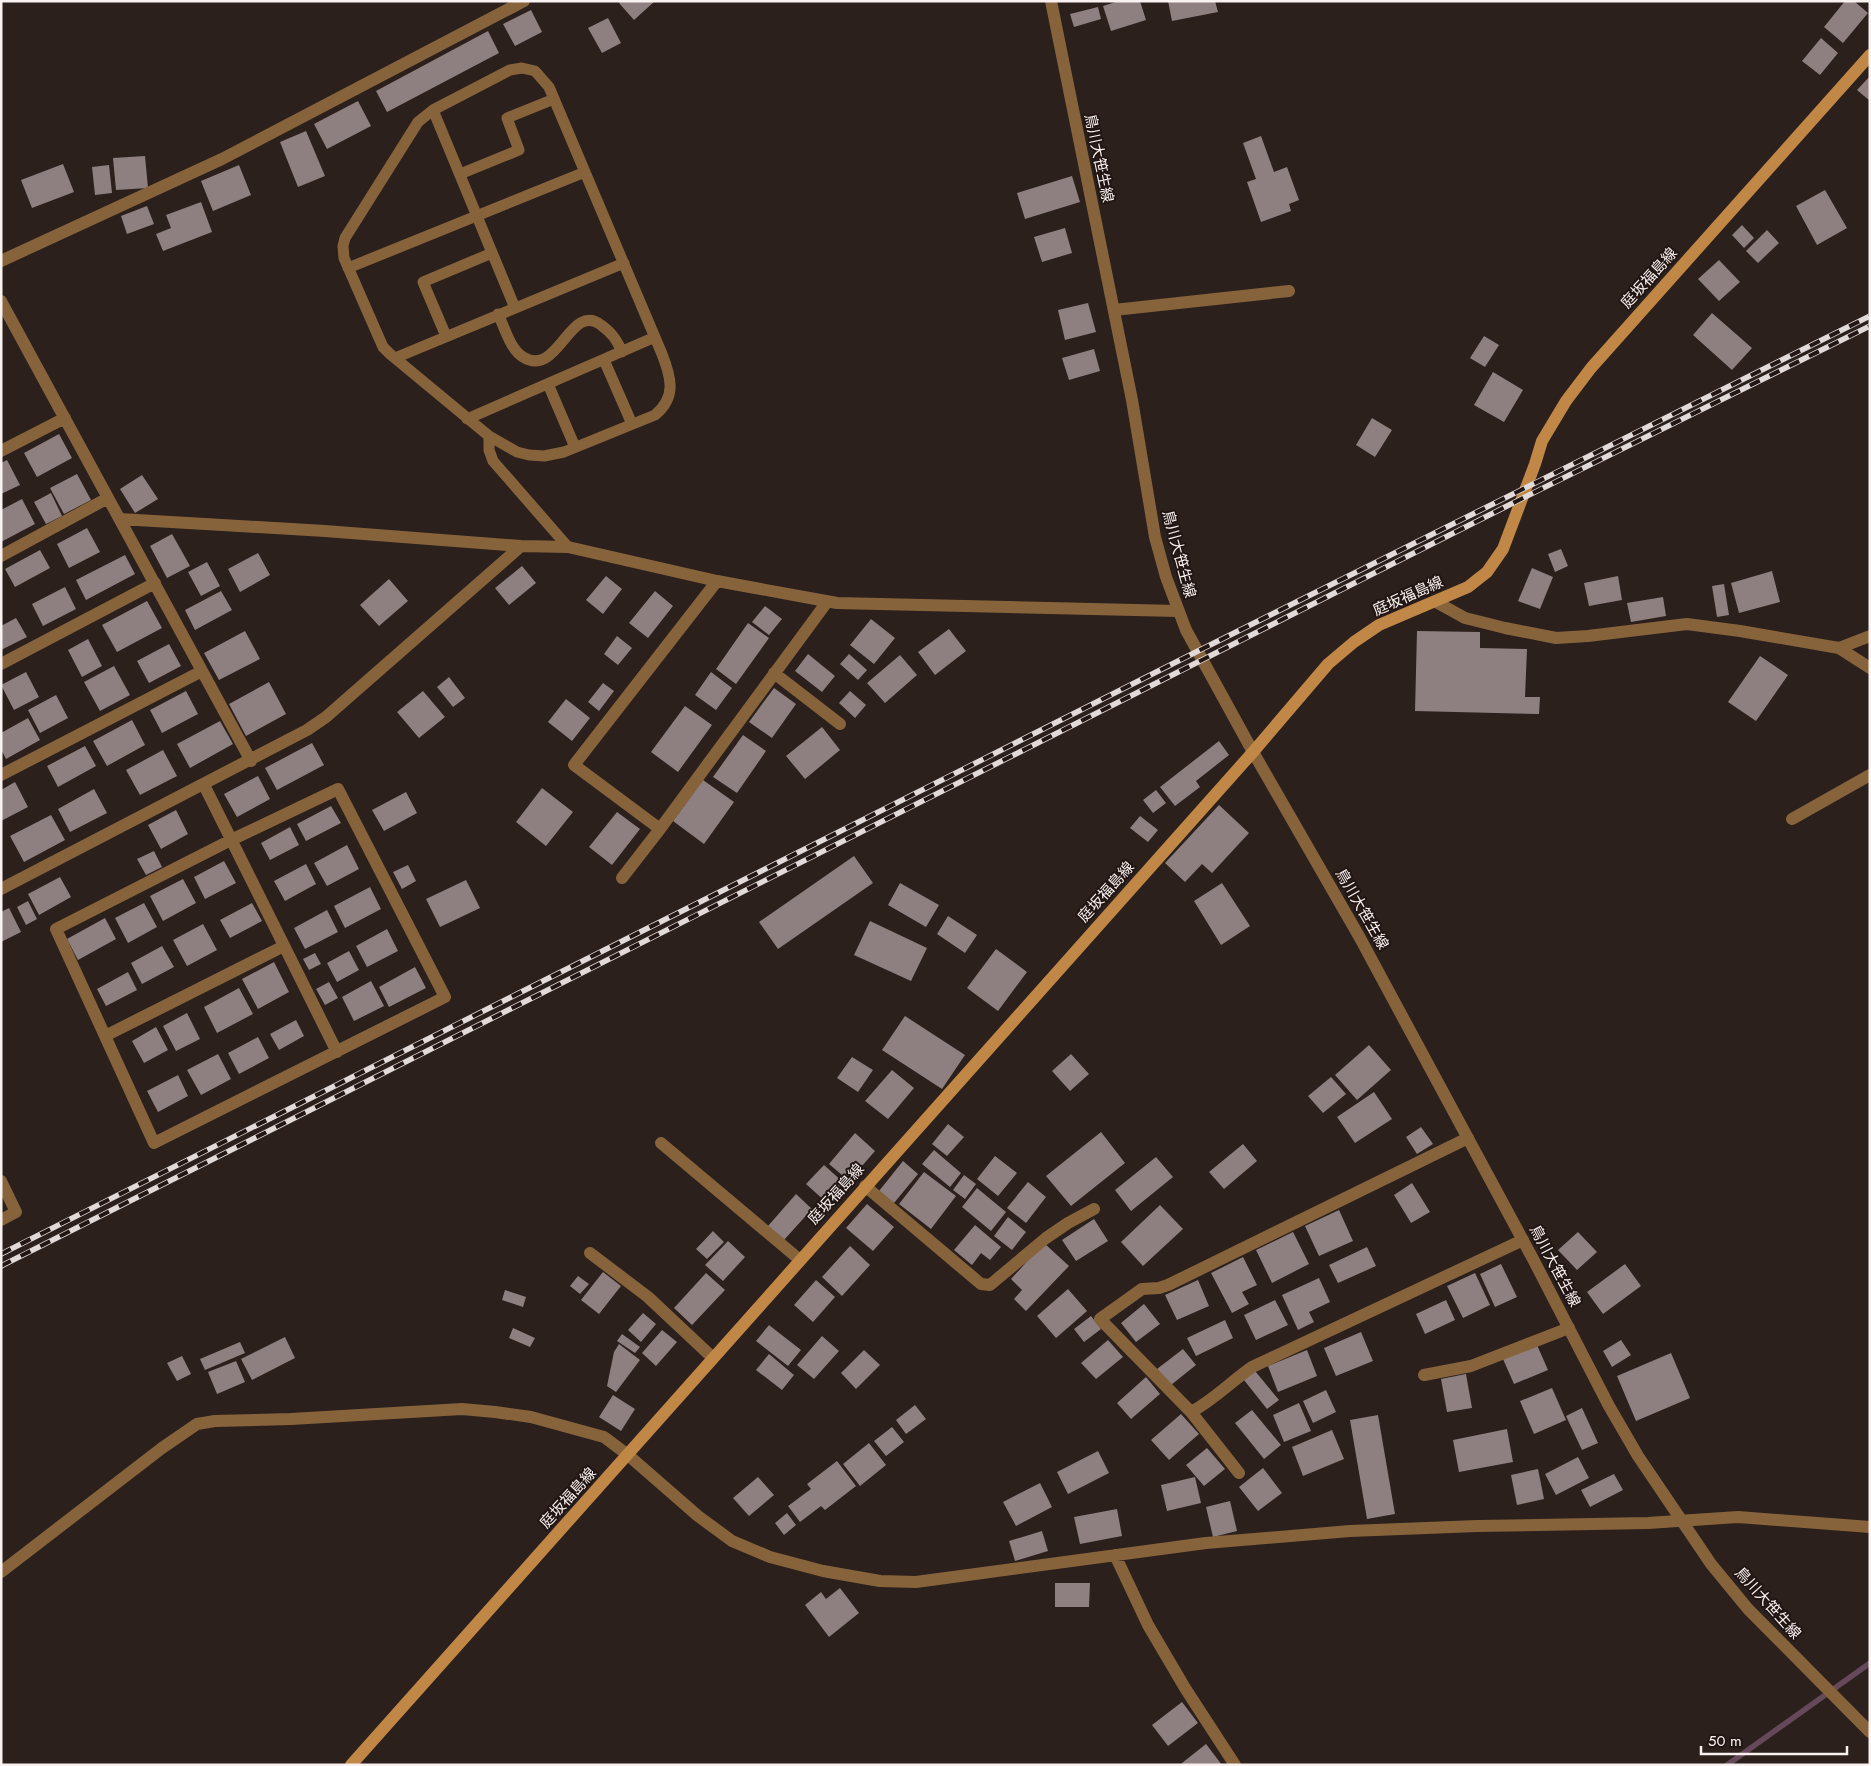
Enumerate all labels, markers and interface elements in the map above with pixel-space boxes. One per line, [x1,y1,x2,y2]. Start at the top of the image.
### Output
street label: 鳥川大笹生線 [1079,112,1119,204]
street label: 庭坂福島線 [1616,243,1682,313]
street label: 鳥川大笹生線 [1157,508,1201,600]
street label: 庭坂福島線 [1369,571,1447,621]
street label: 庭坂福島線 [1073,857,1139,927]
street label: 鳥川大笹生線 [1330,865,1394,953]
street label: 庭坂福島線 [803,1159,869,1229]
street label: 鳥川大笹生線 [1524,1221,1586,1311]
street label: 庭坂福島線 [535,1463,601,1533]
street label: 鳥川大笹生線 [1730,1562,1806,1644]
scale bar [1701,1724,1847,1756]
text: 50 m [1708,1730,1742,1752]

